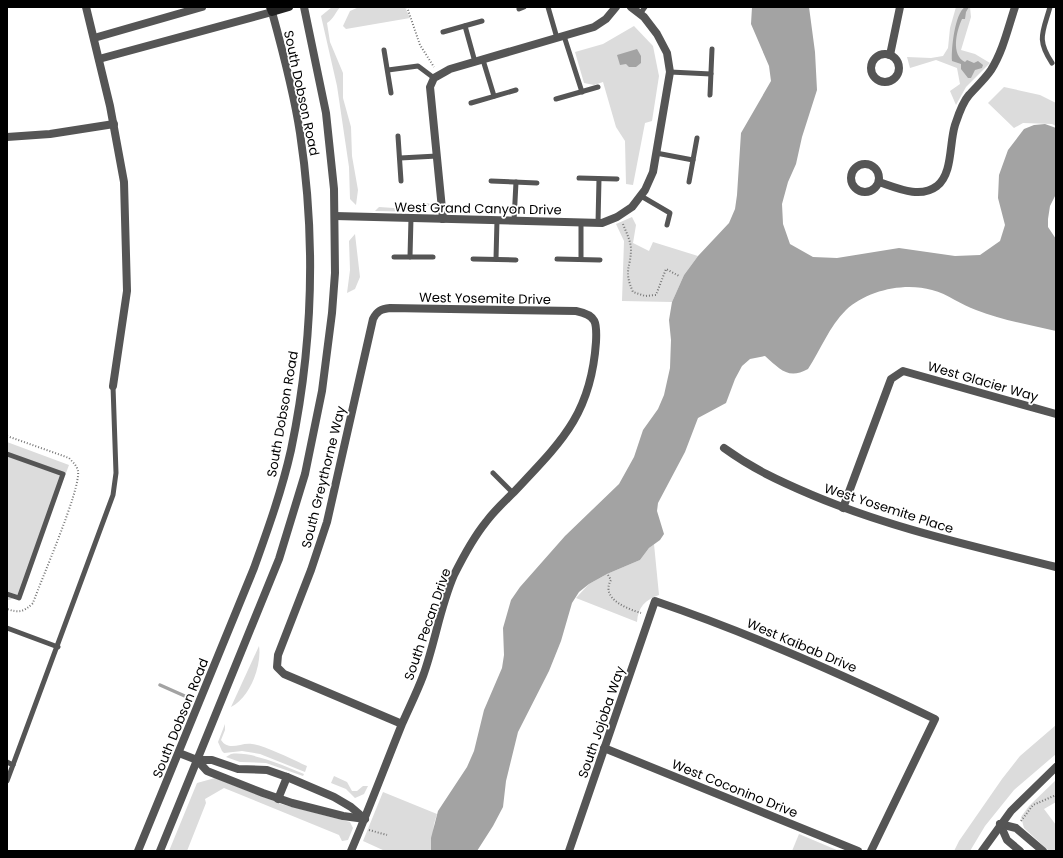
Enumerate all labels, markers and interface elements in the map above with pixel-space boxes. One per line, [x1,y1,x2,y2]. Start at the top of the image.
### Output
street label: South Dobson Road [279,29,324,158]
street label: West Grand Canyon Drive [394,198,562,219]
street label: West Yosemite Drive [419,288,551,309]
street label: South Dobson Road [262,350,303,479]
street label: West Glacier Way [925,357,1041,407]
street label: South Greythorne Way [297,403,351,550]
street label: West Yosemite Place [822,479,956,538]
street label: South Pecan Drive [399,566,456,683]
street label: West Kaibab Drive [744,614,860,677]
street label: South Dobson Road [148,655,213,781]
street label: South Jojoba Way [573,663,630,781]
street label: West Coconino Drive [669,754,801,822]

